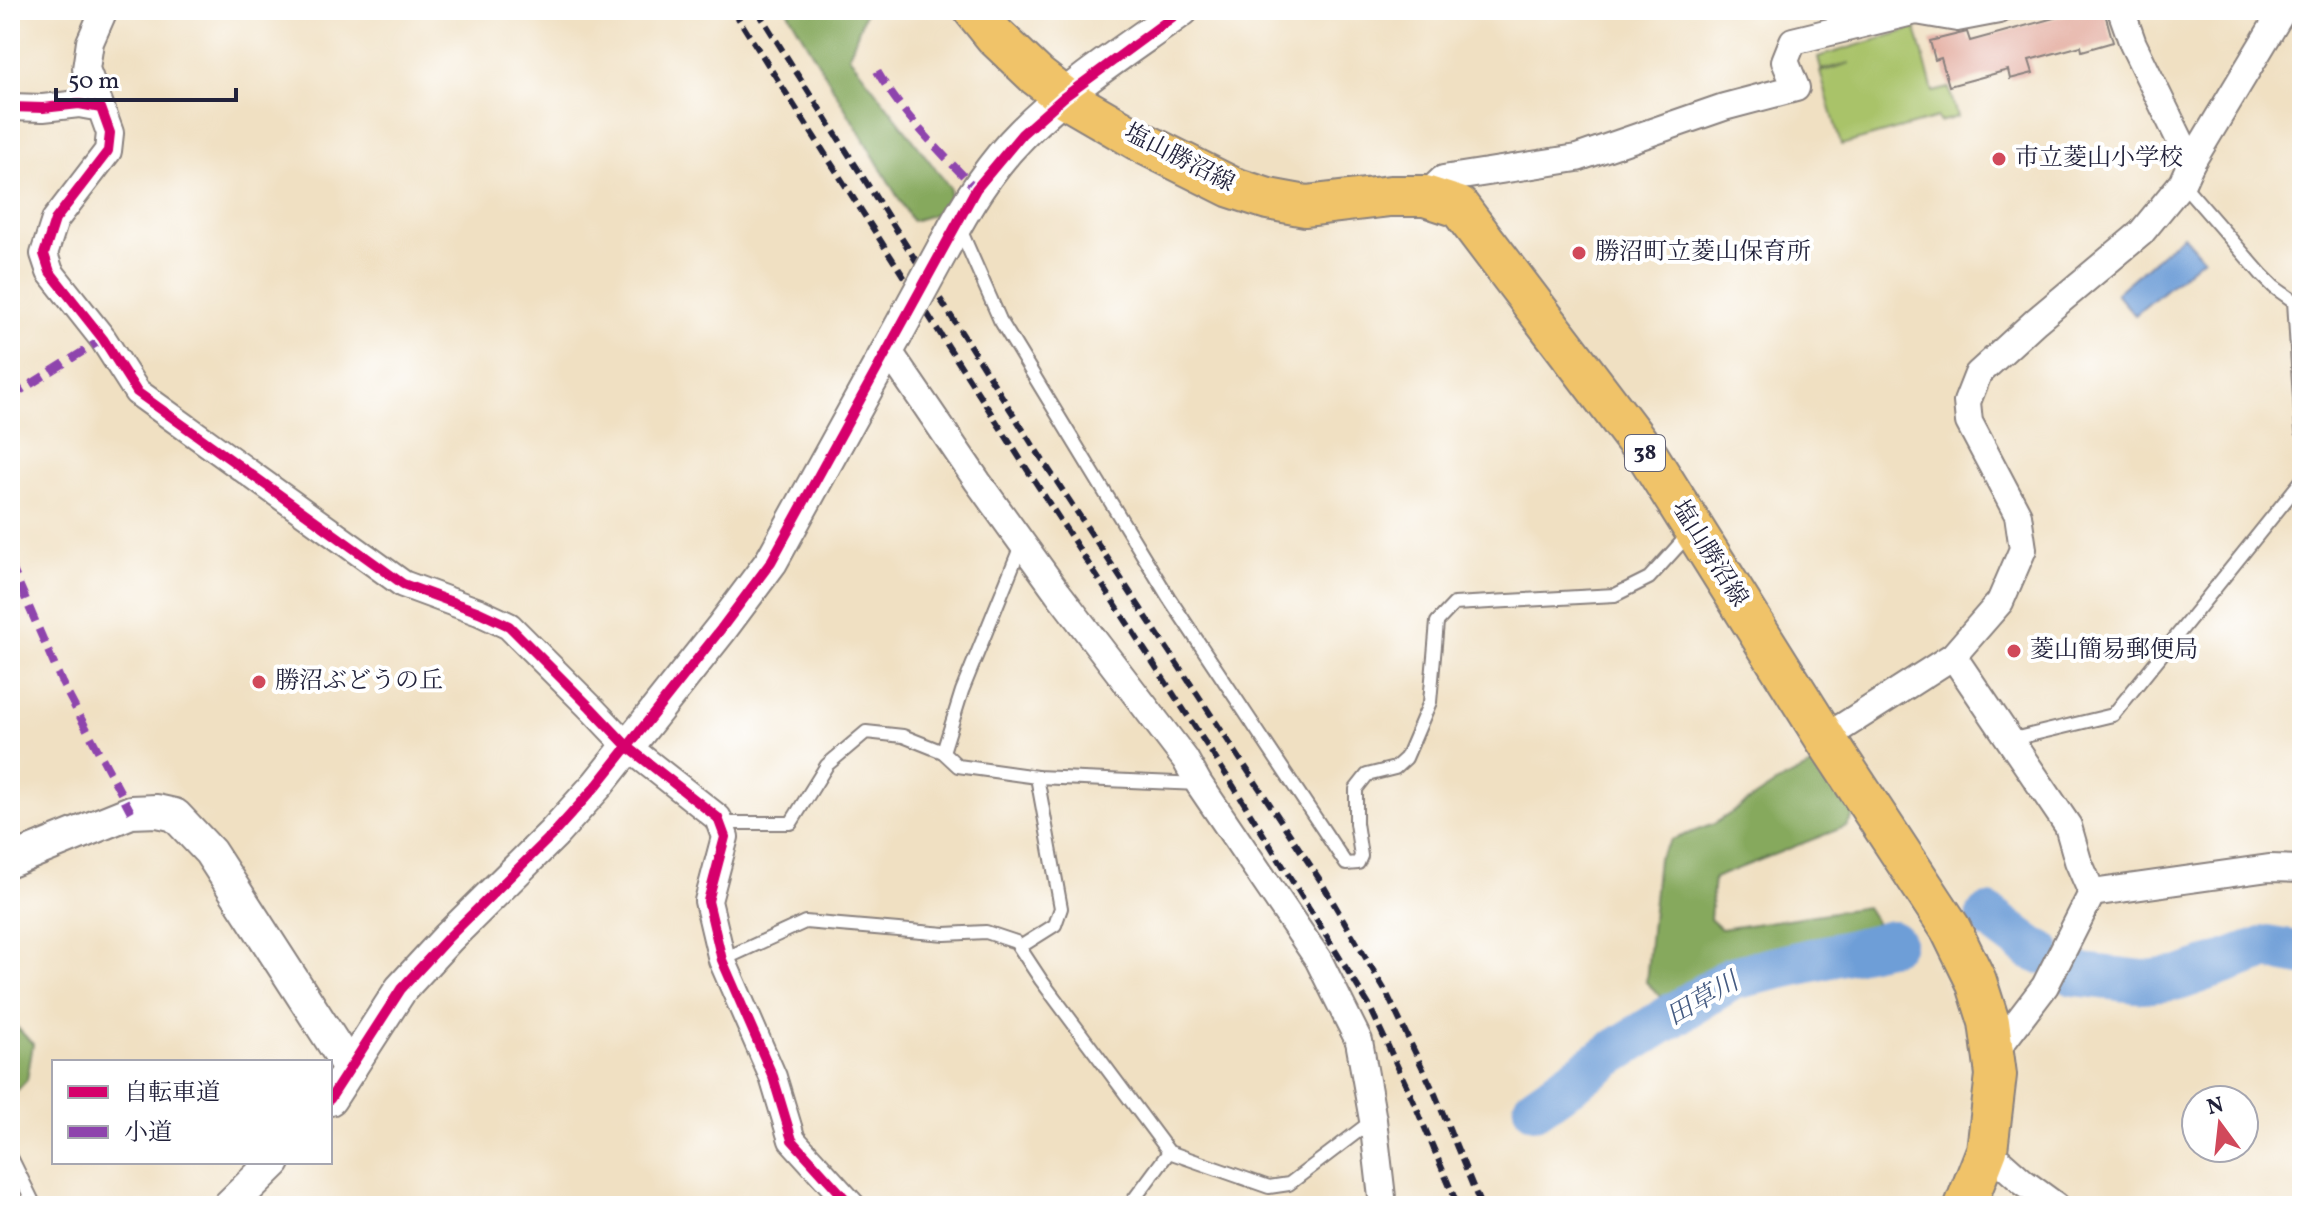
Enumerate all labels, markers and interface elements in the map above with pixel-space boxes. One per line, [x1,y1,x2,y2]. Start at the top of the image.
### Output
scale bar [56,52,236,102]
text: 50 m [68,65,120,99]
street label: 塩山勝沼線 [1118,117,1240,201]
place label: 市立菱山小学校 [2015,142,2183,176]
marker: 市立菱山小学校 [1990,150,2008,168]
place label: 勝沼町立菱山保育所 [1595,236,1811,270]
marker: 勝沼町立菱山保育所 [1570,244,1588,262]
road number: 38 [1625,435,1665,471]
street label: 塩山勝沼線 [1663,494,1755,614]
place label: 菱山簡易郵便局 [2030,634,2198,668]
marker: 菱山簡易郵便局 [2005,642,2023,660]
place label: 勝沼ぶどうの丘 [275,665,443,699]
marker: 勝沼ぶどうの丘 [250,673,268,691]
water label: 田草川 [1660,963,1748,1035]
legend [52,1060,332,1164]
text: 自転車道 [124,1077,220,1111]
north arrow [2180,1084,2260,1164]
text: N [2204,1090,2227,1124]
text: 小道 [124,1117,172,1151]

